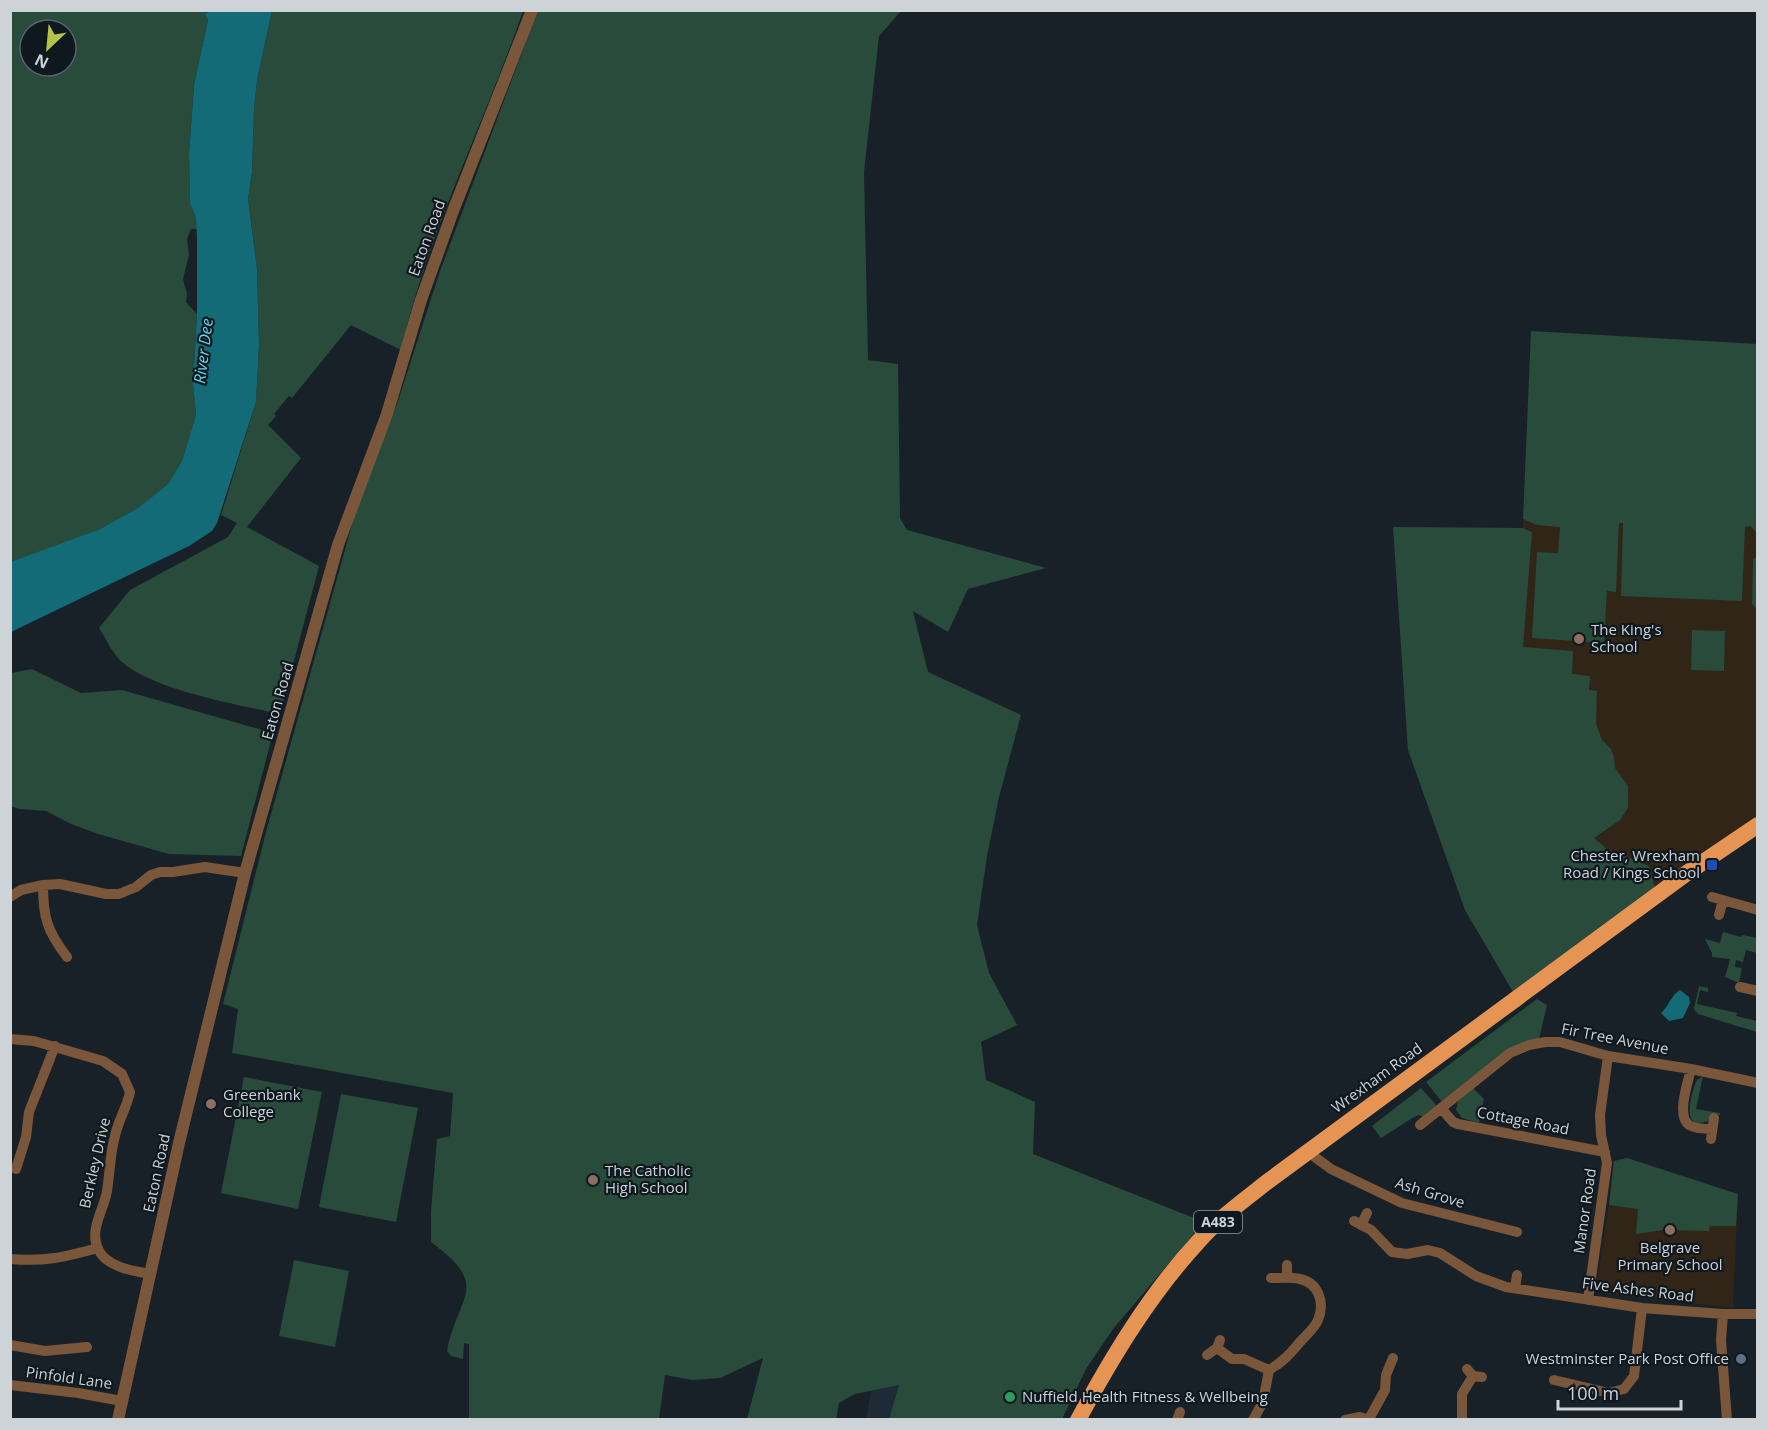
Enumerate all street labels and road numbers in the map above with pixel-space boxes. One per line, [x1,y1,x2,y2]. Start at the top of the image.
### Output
street label: Eaton Road [403,197,449,279]
street label: Eaton Road [256,660,298,742]
street label: Fir Tree Avenue [1560,1018,1671,1058]
street label: Wrexham Road [1327,1038,1426,1117]
street label: Cottage Road [1475,1101,1571,1139]
street label: Berkley Drive [74,1115,114,1210]
street label: Eaton Road [138,1132,174,1214]
street label: Manor Road [1568,1167,1600,1255]
street label: Ash Grove [1393,1172,1468,1212]
road number: A483 [1194,1211,1242,1233]
street label: Five Ashes Road [1581,1272,1695,1306]
street label: Pinfold Lane [25,1361,113,1393]

